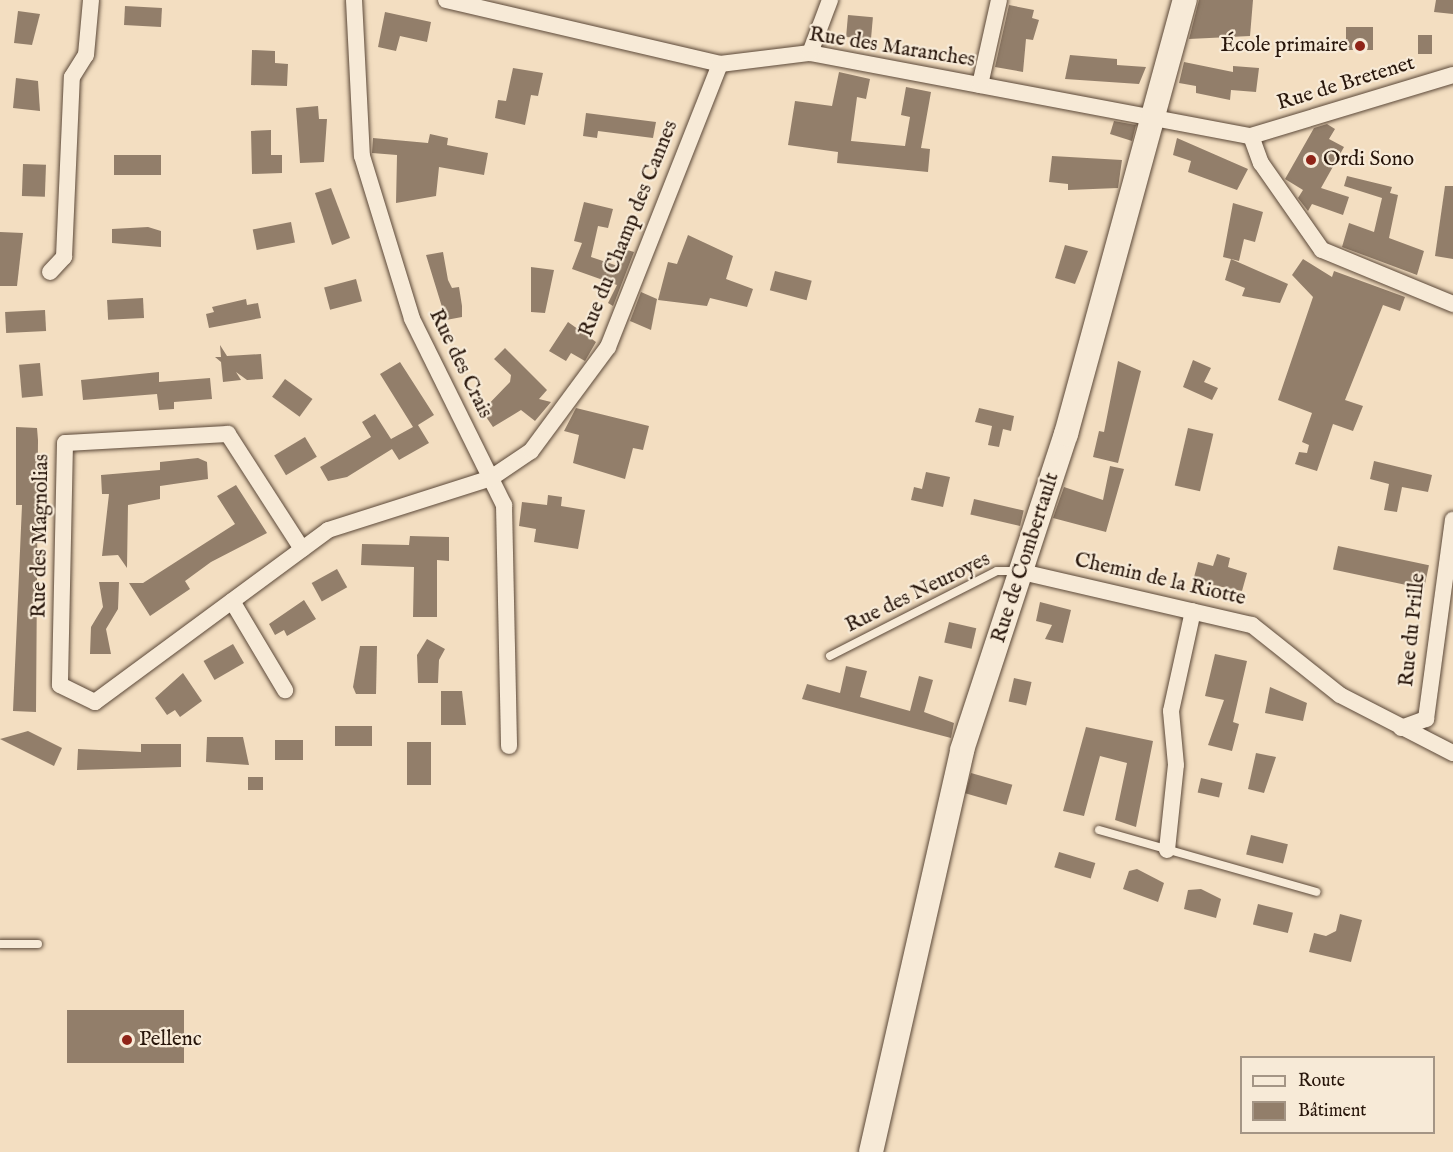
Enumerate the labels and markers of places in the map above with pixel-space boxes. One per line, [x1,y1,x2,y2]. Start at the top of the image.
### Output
place label: École primaire [1220,33,1348,59]
marker: École primaire [1353,39,1367,53]
place label: Ordi Sono [1323,147,1414,173]
marker: Ordi Sono [1304,153,1318,167]
place label: Pellenc [139,1027,202,1053]
marker: Pellenc [120,1033,134,1047]

